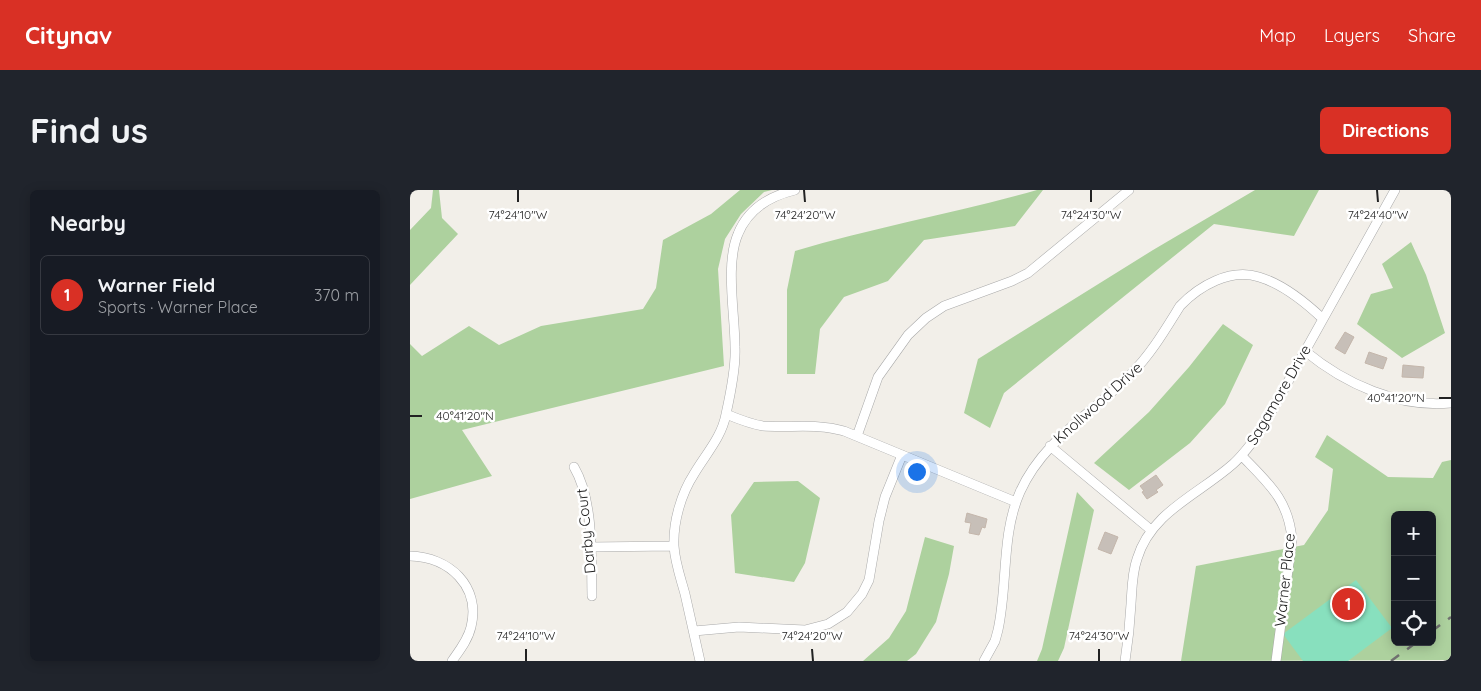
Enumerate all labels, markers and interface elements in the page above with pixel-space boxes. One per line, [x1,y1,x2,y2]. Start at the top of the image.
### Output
text: Citynav [25,20,112,50]
text: Map [1259,24,1296,47]
text: Layers [1324,24,1380,47]
text: Share [1408,24,1456,47]
button: Directions [1320,107,1451,154]
text: Find us [30,108,148,152]
text: 74°24'10"W [489,207,548,222]
text: 74°24'20"W [774,207,836,222]
text: 74°24'30"W [1061,207,1122,222]
text: 74°24'40"W [1348,207,1409,222]
text: Nearby [50,210,126,236]
text: Warner Field [98,273,215,297]
text: 1 [64,285,70,305]
text: 370 m [314,285,359,305]
text: Sports · Warner Place [98,297,258,317]
street label: Sagamore Drive [1242,341,1315,448]
street label: Knollwood Drive [1049,358,1146,448]
text: 40°41'20"N [1367,390,1425,405]
text: 40°41'20"N [436,408,494,423]
your location [904,459,930,485]
street label: Darby Court [572,487,599,575]
map controls [1391,511,1436,646]
button: + [1391,511,1436,556]
street label: Warner Place [1270,532,1299,628]
button: − [1391,556,1436,601]
pin: 1 [1332,585,1364,623]
button: locate [1391,601,1436,646]
text: 74°24'10"W [497,628,556,643]
text: 74°24'20"W [781,628,843,643]
text: 74°24'30"W [1069,628,1130,643]

